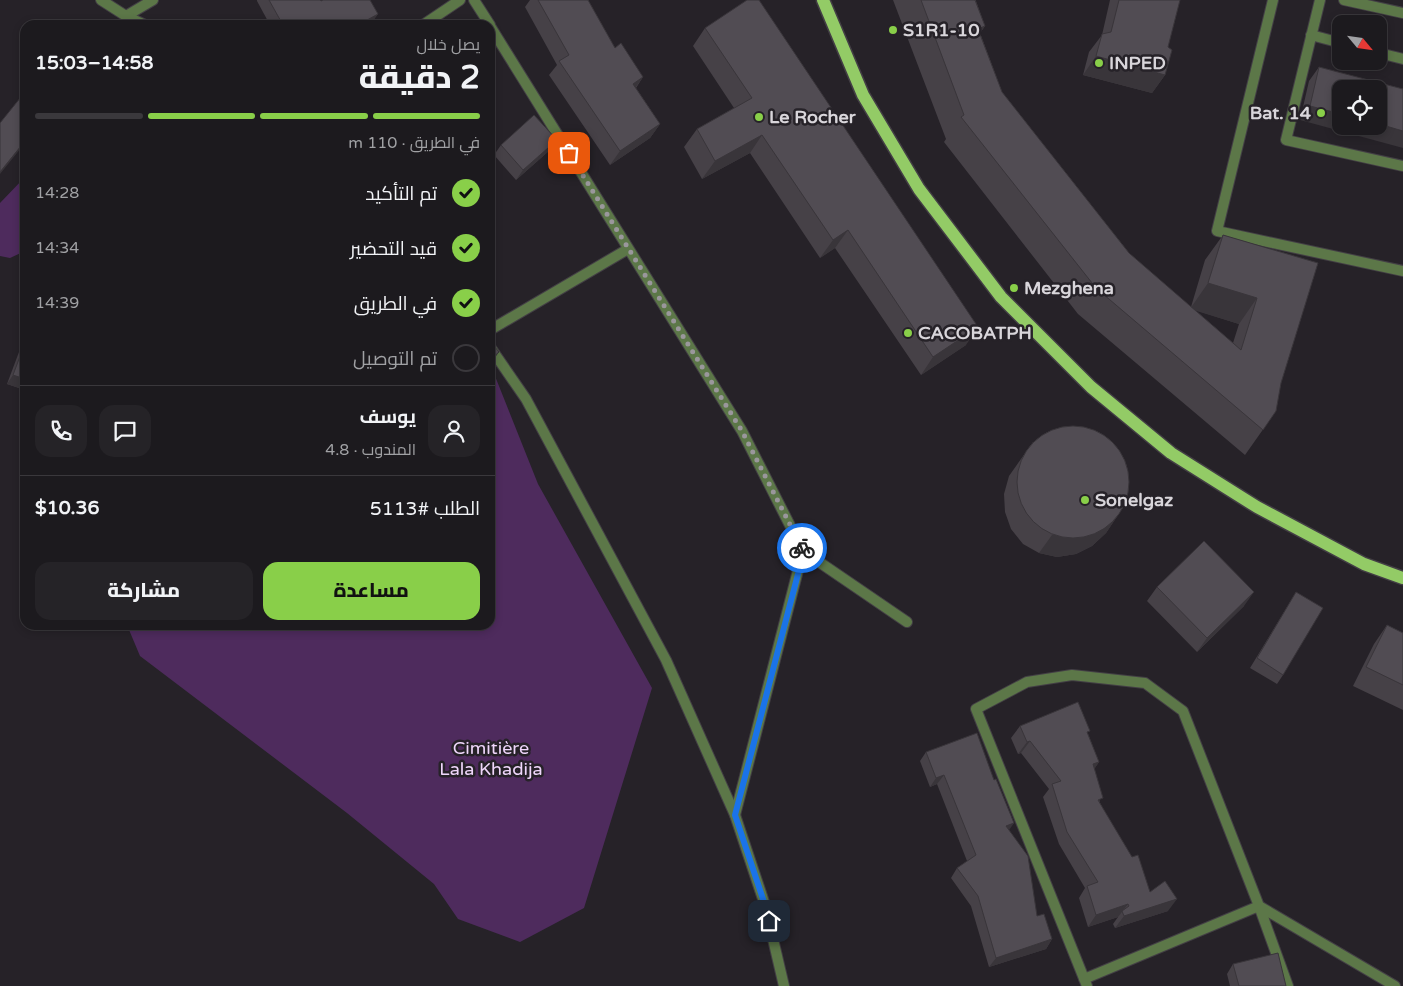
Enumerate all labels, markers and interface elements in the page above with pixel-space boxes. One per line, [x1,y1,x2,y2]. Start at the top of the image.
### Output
north arrow [1332,15,1388,70]
map controls [1332,15,1387,135]
place label: S1R1-10 [903,19,979,41]
marker: S1R1-10 [887,24,899,36]
text: يصل خلال [416,35,480,55]
text: 14:58–15:03 [35,52,153,74]
place label: INPED [1109,52,1166,74]
marker: INPED [1093,57,1105,69]
text: 2 دقيقة [359,59,480,97]
button: locate [1332,80,1387,135]
place label: Bat. 14 [1250,102,1312,124]
place label: Le Rocher [769,106,857,128]
marker: Bat. 14 [1315,107,1327,119]
marker: Le Rocher [753,111,765,123]
pin [548,132,590,174]
text: في الطريق · 110 m [348,133,480,153]
icon: bag [555,139,583,167]
icon: check [452,179,480,207]
text: 14:28 [35,183,79,203]
text: تم التأكيد [365,183,437,205]
icon: check [452,234,480,262]
text: 14:34 [35,238,79,258]
text: قيد التحضير [350,238,437,260]
place label: Mezghena [1024,277,1114,299]
marker: Mezghena [1008,282,1020,294]
icon: check [452,289,480,317]
text: 14:39 [35,293,79,313]
text: في الطريق [354,293,437,315]
place label: CACOBATPH [918,322,1032,344]
marker: CACOBATPH [902,327,914,339]
text: تم التوصيل [353,348,437,370]
button: phone [35,405,87,457]
button: chat [99,405,151,457]
button: person [428,405,480,457]
text: يوسف [360,406,416,428]
text: المندوب · 4.8 [325,440,416,460]
place label: Sonelgaz [1095,489,1173,511]
marker: Sonelgaz [1079,494,1091,506]
text: $10.36 [35,497,99,519]
text: الطلب #5113 [370,498,480,520]
courier [777,523,827,573]
icon: bike [788,534,816,562]
button: مشاركة [35,562,253,620]
button: مساعدة [263,562,480,620]
park label: Cimitière Lala Khadija [439,737,543,780]
pin [748,900,790,942]
icon: home [755,907,783,935]

